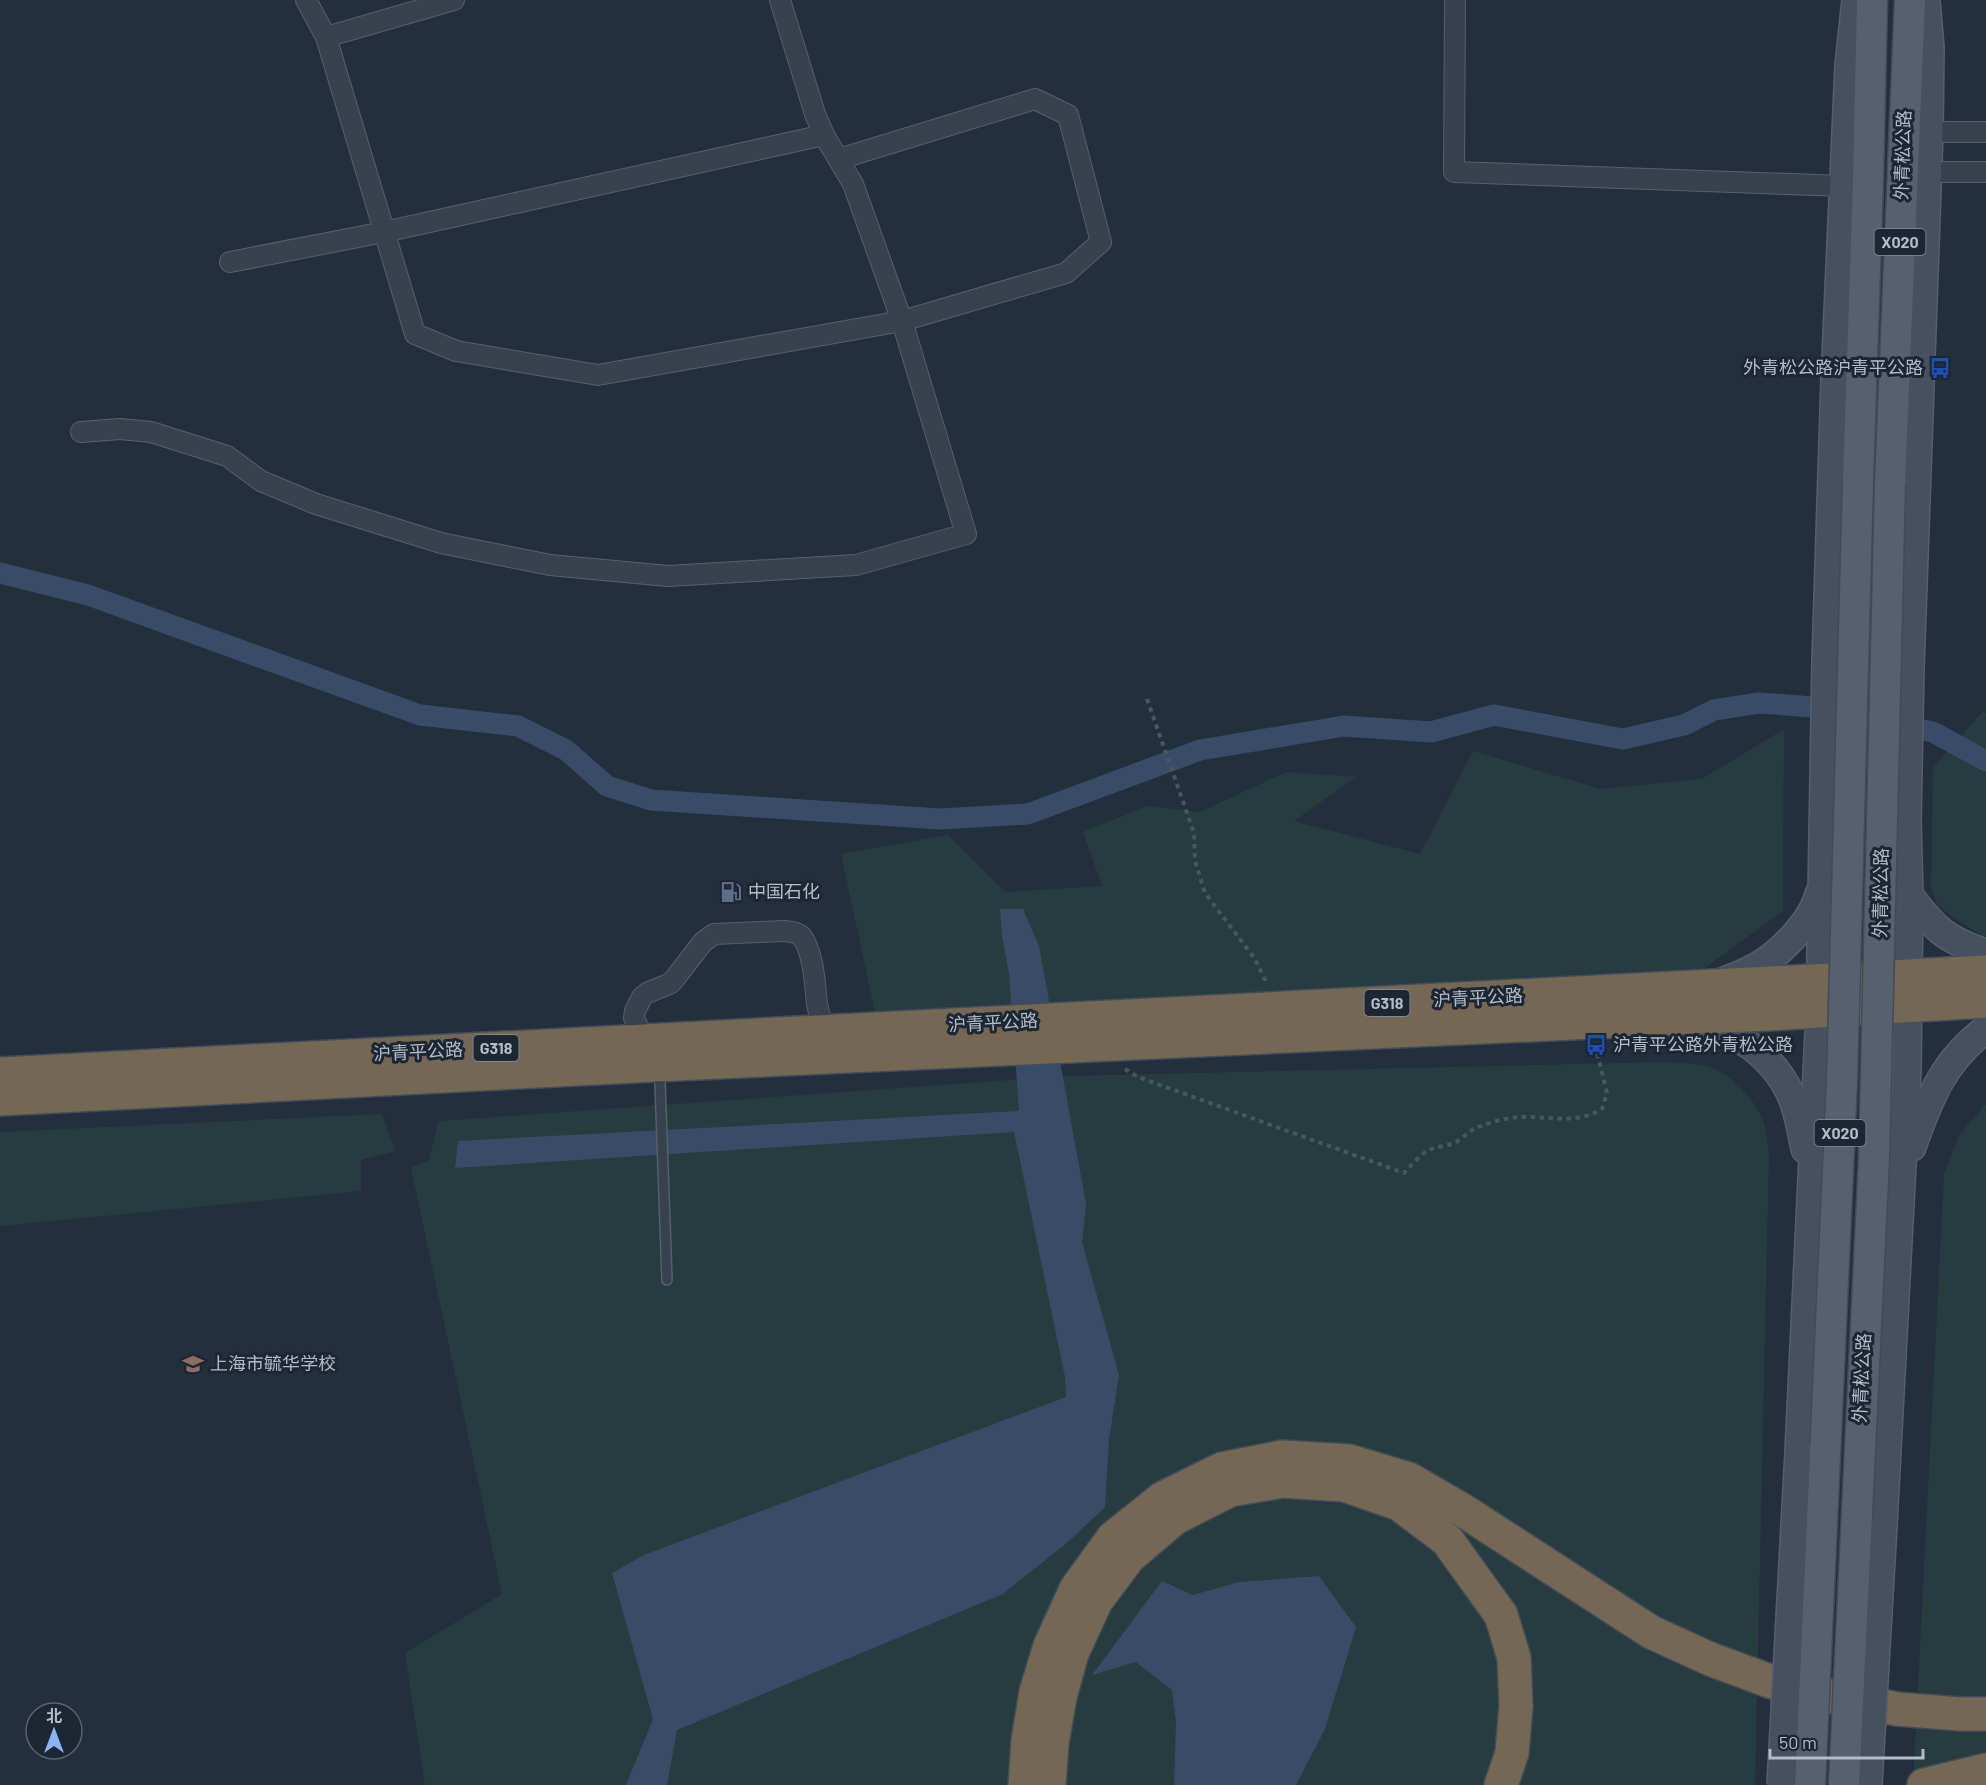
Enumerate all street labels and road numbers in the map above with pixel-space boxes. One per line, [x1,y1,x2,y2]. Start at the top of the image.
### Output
street label: 外青松公路 [1889,110,1915,200]
road number: X020 [1874,229,1926,255]
street label: 外青松公路 [1868,848,1892,938]
street label: 沪青平公路 [1432,984,1523,1010]
road number: G318 [1364,990,1410,1016]
street label: 沪青平公路 [947,1009,1038,1035]
road number: G318 [474,1035,518,1061]
street label: 沪青平公路 [372,1038,463,1064]
road number: X020 [1814,1120,1866,1146]
street label: 外青松公路 [1848,1332,1874,1423]

